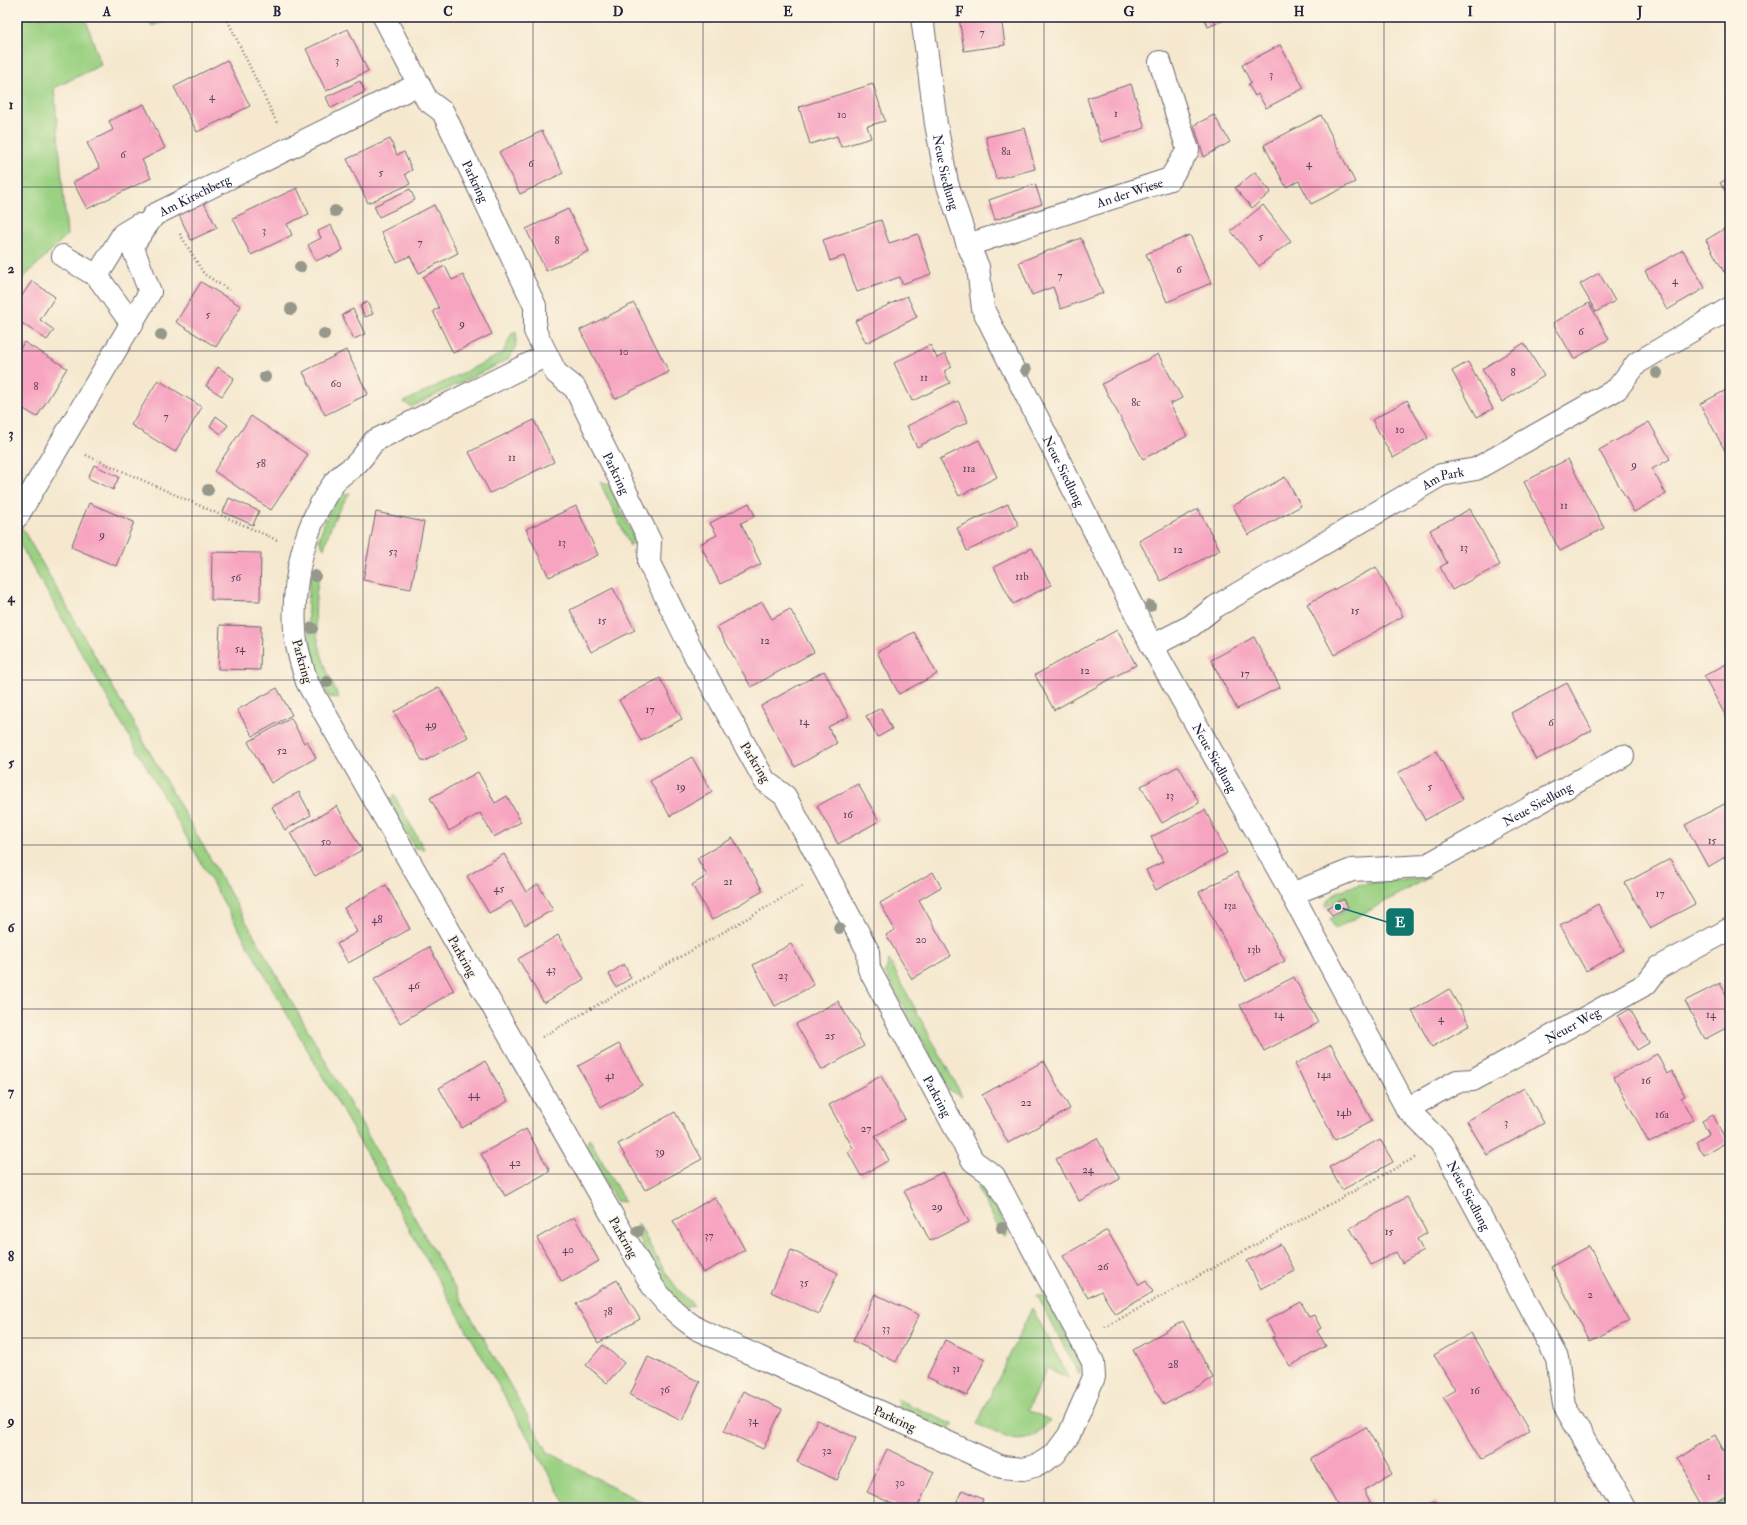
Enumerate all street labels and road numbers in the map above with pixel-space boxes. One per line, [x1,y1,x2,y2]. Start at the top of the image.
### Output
street label: Neue Siedlung [929,133,963,213]
street label: Parkring [458,158,492,206]
street label: Am Kirschberg [156,171,234,221]
street label: An der Wiese [1094,175,1166,212]
street label: Neue Siedlung [1039,433,1088,510]
street label: Parkring [599,450,633,498]
street label: Am Park [1418,464,1466,494]
street label: Parkring [288,637,316,686]
street label: Neue Siedlung [1188,720,1240,796]
street label: Parkring [736,739,774,786]
street label: Neue Siedlung [1500,779,1576,830]
street label: Parkring [444,933,481,981]
street label: Neuer Weg [1543,1004,1604,1047]
street label: Parkring [919,1073,955,1121]
street label: Neue Siedlung [1443,1158,1494,1234]
street label: Parkring [605,1214,642,1262]
street label: Parkring [871,1402,919,1436]

